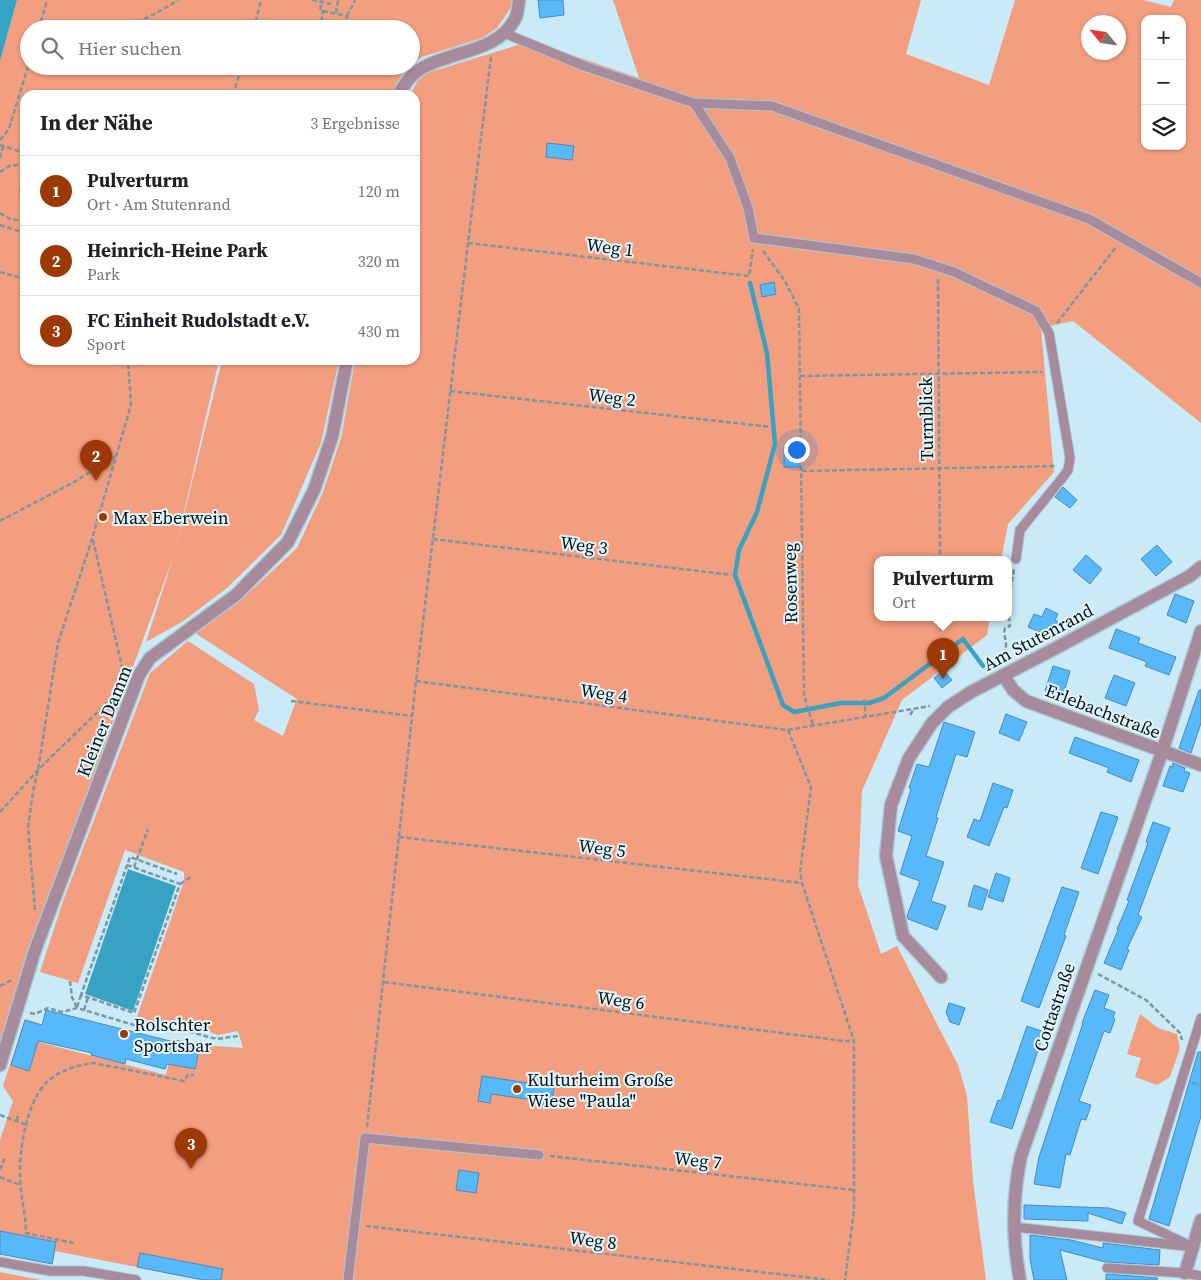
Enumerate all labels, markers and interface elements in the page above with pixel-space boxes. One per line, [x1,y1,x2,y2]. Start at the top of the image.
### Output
north arrow [1081,15,1126,60]
map controls [1141,15,1186,150]
button: + [1141,15,1186,60]
search box [20,20,420,75]
icon: search [38,34,66,62]
text: Hier suchen [78,35,182,61]
button: − [1141,60,1186,105]
button: layers [1141,105,1186,150]
text: In der Nähe [40,108,153,137]
text: 3 Ergebnisse [310,112,400,134]
text: Pulverturm [87,167,189,193]
text: 1 [52,180,60,202]
text: 120 m [358,180,400,202]
text: Ort · Am Stutenrand [87,193,231,215]
street label: Weg 1 [585,232,635,262]
text: Heinrich-Heine Park [87,237,268,263]
text: 2 [52,250,60,272]
text: 320 m [358,250,400,272]
text: Park [87,263,120,285]
text: FC Einheit Rudolstadt e.V. [87,307,310,333]
text: 3 [52,320,60,342]
text: 430 m [358,320,400,342]
text: Sport [87,333,125,355]
street label: Turmblick [913,377,939,461]
street label: Weg 2 [587,382,637,412]
your location [784,437,810,463]
pin: 2 [80,440,112,481]
place label: Max Eberwein [113,505,229,530]
marker: Max Eberwein [97,511,109,523]
street label: Weg 3 [559,530,609,560]
street label: Rosenweg [777,542,803,624]
popup [874,556,1012,621]
text: Pulverturm [892,565,994,591]
text: Ort [892,591,916,613]
street label: Am Stutenrand [979,597,1097,677]
pin: 1 [927,638,959,679]
street label: Kleiner Damm [70,662,138,780]
street label: Weg 4 [579,677,629,709]
street label: Erlebachstraße [1042,678,1164,744]
street label: Weg 5 [577,833,627,863]
street label: Cottastraße [1027,959,1081,1055]
street label: Weg 6 [596,985,646,1015]
place label: Rolschter Sportsbar [134,1012,212,1058]
marker: Rolschter Sportsbar [118,1028,130,1040]
place label: Kulturheim Große Wiese "Paula" [527,1067,673,1113]
marker: Kulturheim Große Wiese "Paula" [511,1083,523,1095]
pin: 3 [175,1128,207,1169]
street label: Weg 7 [673,1145,723,1175]
street label: Weg 8 [568,1225,618,1255]

